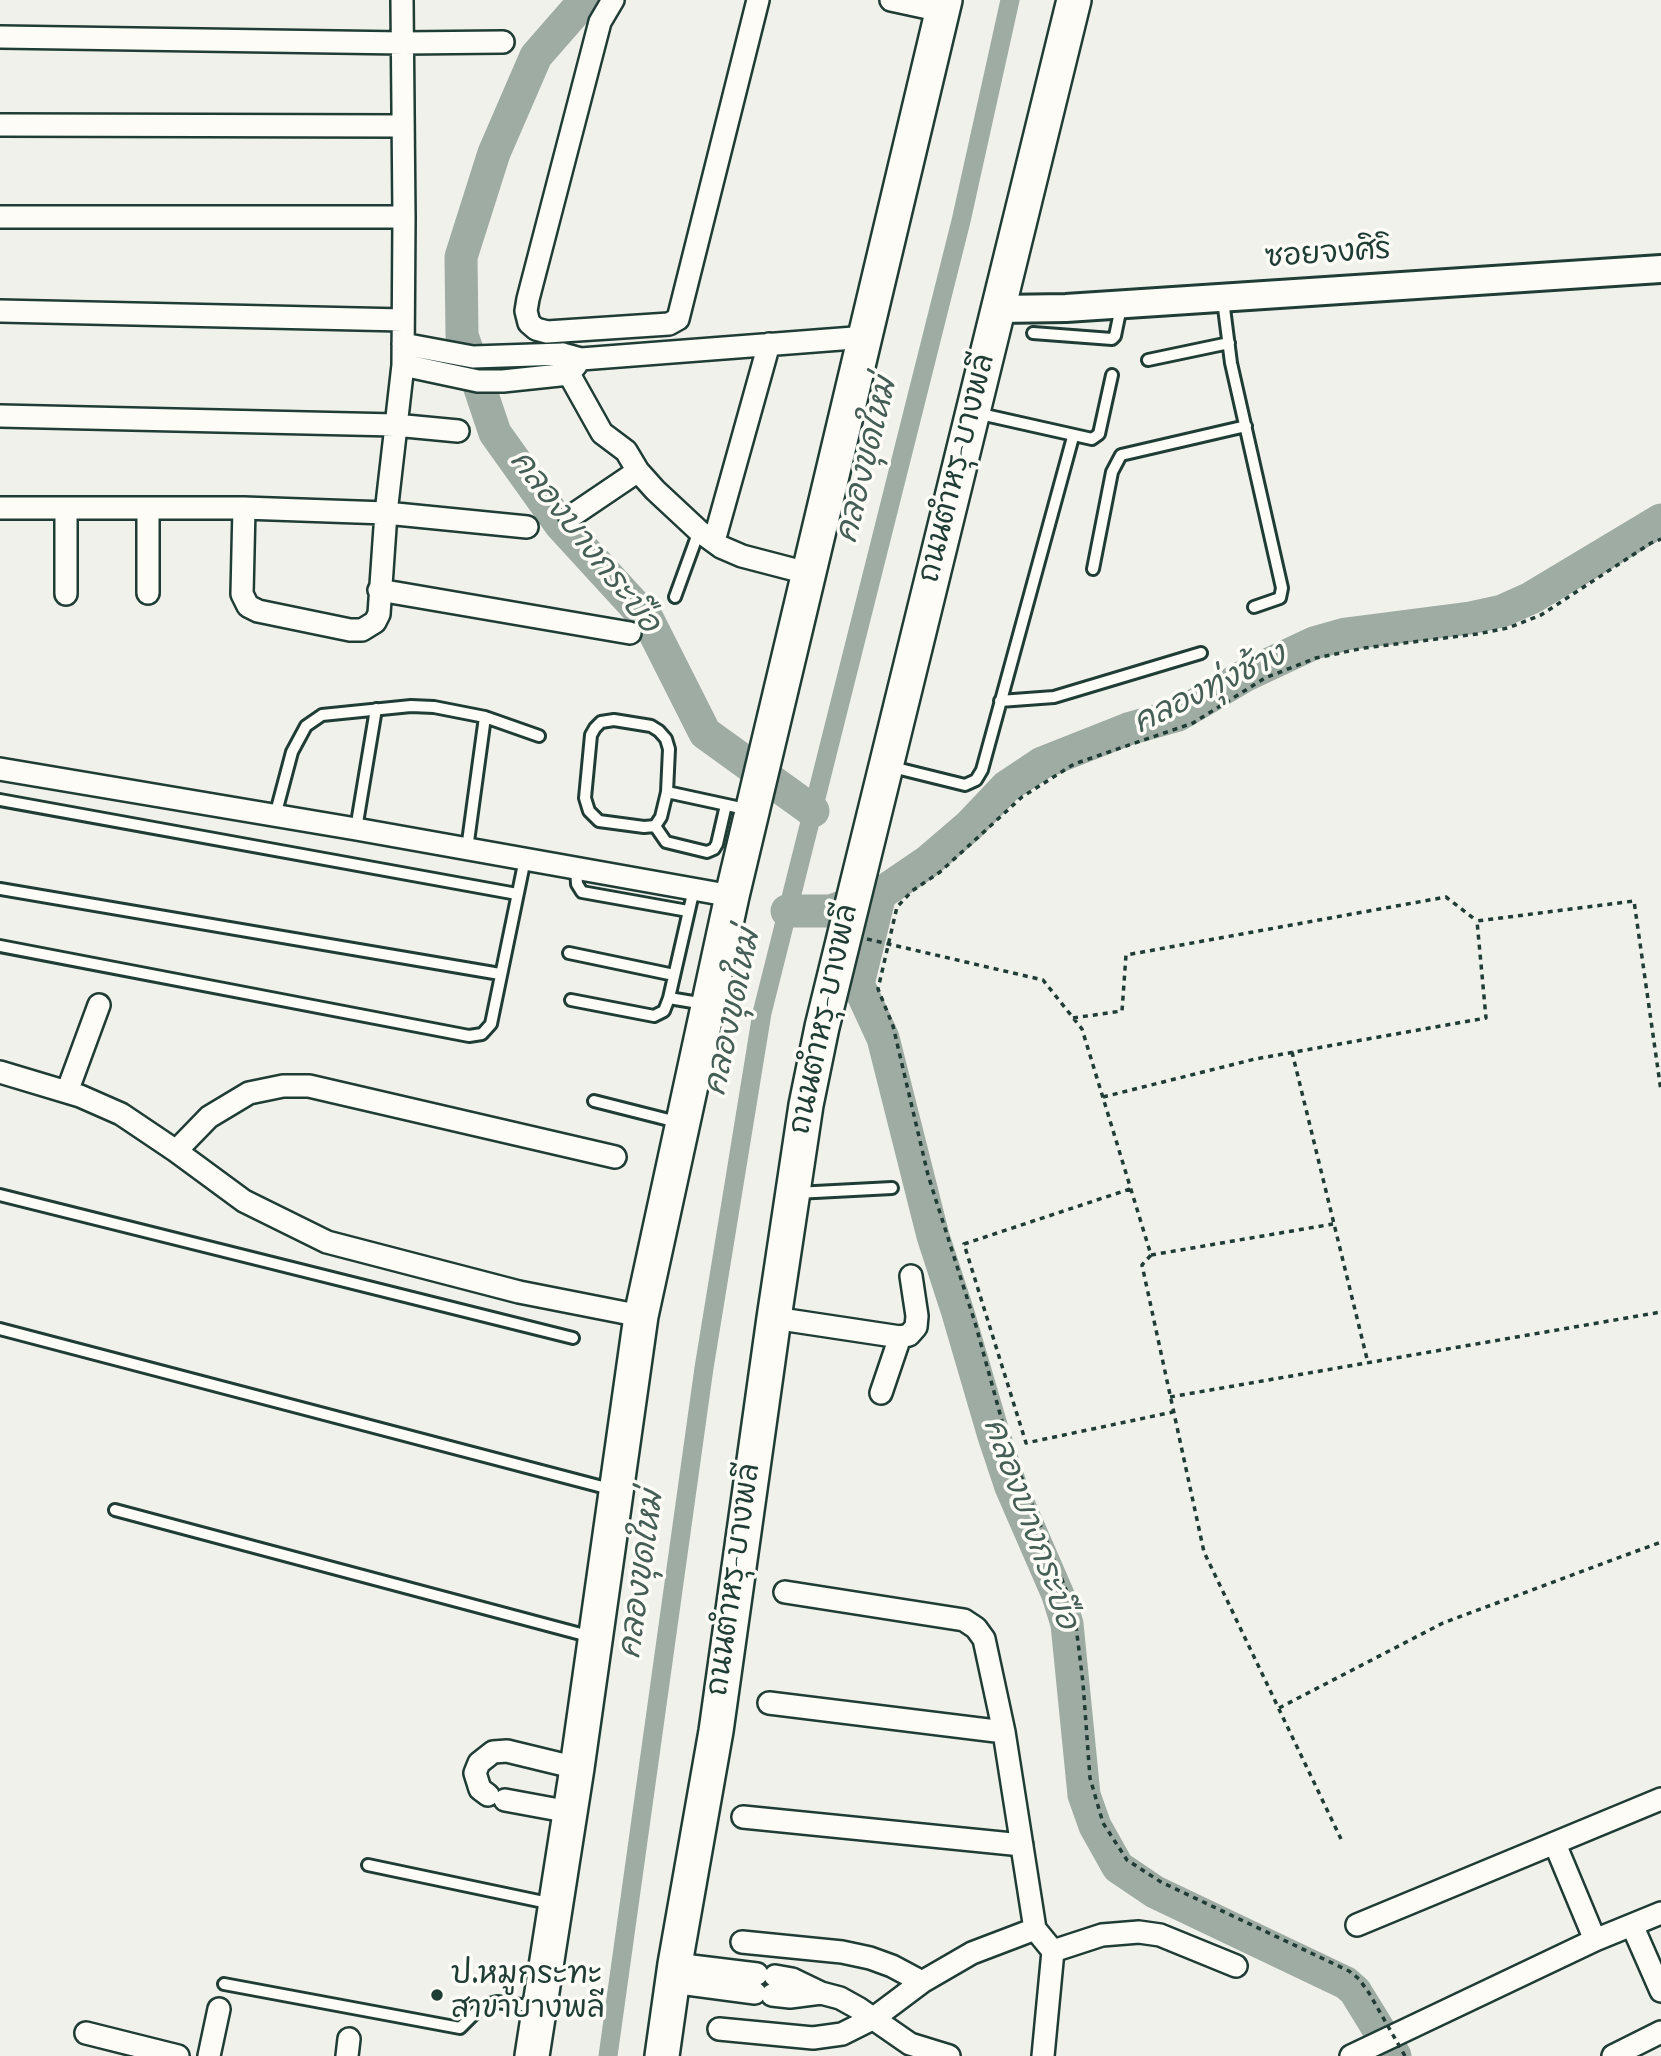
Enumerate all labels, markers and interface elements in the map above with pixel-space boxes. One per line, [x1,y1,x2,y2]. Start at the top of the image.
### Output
street label: ซอยจงศิริ [1264,235,1392,279]
street label: ถนนตำหรุ-บางพลี [914,351,1006,587]
water label: คลองขุดใหม่ [831,374,909,548]
water label: คลองบางกระบือ [499,445,665,643]
water label: คลองทุ่งช้าง [1128,639,1294,745]
street label: ถนนตำหรุ-บางพลี [785,902,869,1138]
water label: คลองขุดใหม่ [700,926,772,1100]
water label: คลองบางกระบือ [971,1414,1083,1636]
street label: ถนนตำหรุ-บางพลี [703,1461,771,1699]
water label: คลองขุดใหม่ [614,1489,676,1661]
place label: ป.หมูกระทะ สาขาบางพลี [451,1960,605,2030]
marker: ป.หมูกระทะ สาขาบางพลี [429,1987,445,2003]

